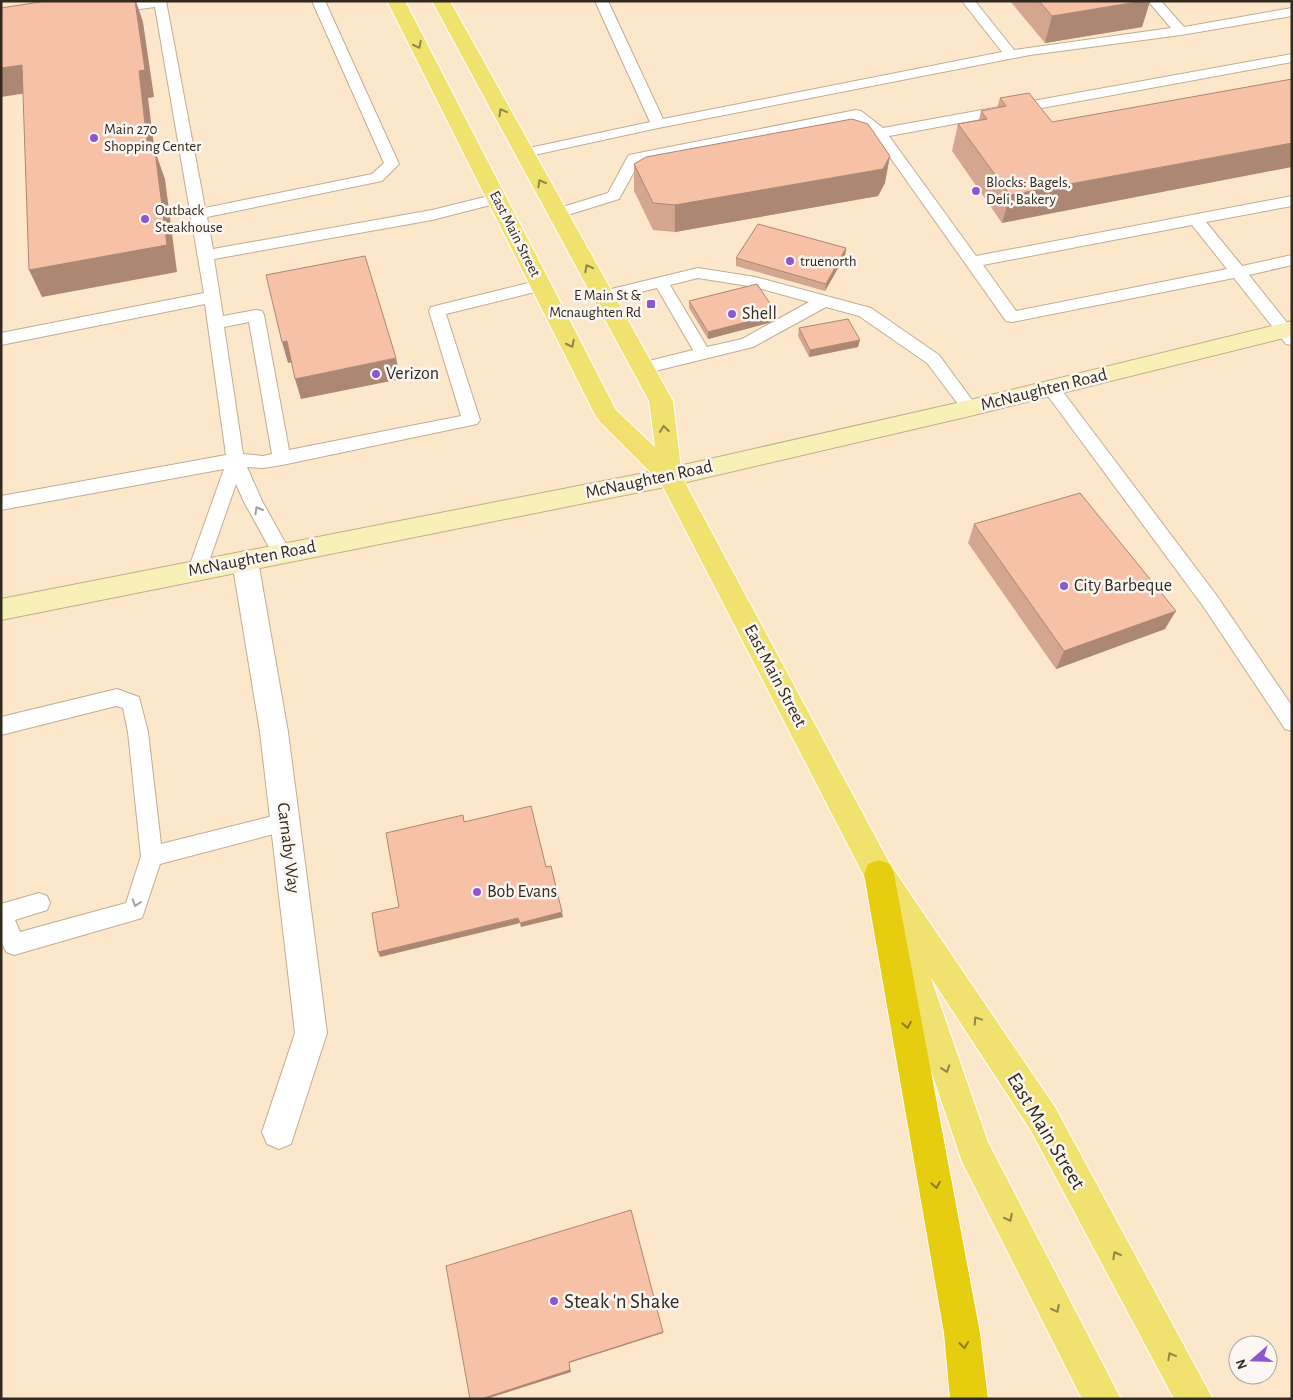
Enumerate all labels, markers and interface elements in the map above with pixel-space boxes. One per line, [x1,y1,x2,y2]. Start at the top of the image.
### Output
one-way arrow [412,39,422,48]
one-way arrow [498,108,508,117]
place label: Main 270 Shopping Center [104,122,201,154]
marker: Main 270 Shopping Center [88,132,100,144]
place label: Blocks: Bagels, Deli, Bakery [986,175,1071,207]
one-way arrow [538,179,548,188]
marker: Blocks: Bagels, Deli, Bakery [970,185,982,197]
street label: East Main Street [487,189,543,280]
place label: Outback Steakhouse [155,203,223,235]
marker: Outback Steakhouse [139,213,151,225]
place label: truenorth [800,254,857,269]
marker: truenorth [784,255,796,267]
one-way arrow [584,264,594,273]
place label: E Main St & Mcnaughten Rd [549,288,642,320]
marker: E Main St & Mcnaughten Rd [645,298,657,310]
place label: Shell [742,305,777,323]
marker: Shell [726,308,738,320]
one-way arrow [565,339,575,348]
place label: Verizon [386,365,439,383]
street label: McNaughten Road [979,366,1109,414]
marker: Verizon [370,368,382,380]
one-way arrow [659,424,670,432]
street label: McNaughten Road [584,458,714,502]
one-way arrow [254,507,264,516]
street label: McNaughten Road [187,538,317,580]
place label: City Barbeque [1074,577,1172,595]
marker: City Barbeque [1058,580,1070,592]
street label: East Main Street [740,622,810,730]
street label: Carnaby Way [273,802,303,895]
place label: Bob Evans [487,883,557,901]
marker: Bob Evans [471,886,483,898]
one-way arrow [132,898,142,906]
one-way arrow [974,1017,983,1026]
one-way arrow [901,1021,911,1030]
one-way arrow [940,1064,950,1073]
street label: East Main Street [1003,1069,1089,1193]
one-way arrow [930,1181,940,1190]
one-way arrow [1003,1213,1013,1222]
one-way arrow [1112,1251,1122,1260]
place label: Steak 'n Shake [564,1291,679,1312]
marker: Steak 'n Shake [548,1295,560,1307]
one-way arrow [1050,1304,1060,1313]
north arrow [1228,1335,1278,1385]
one-way arrow [958,1342,969,1350]
one-way arrow [1167,1352,1177,1361]
text: N [1233,1357,1250,1371]

